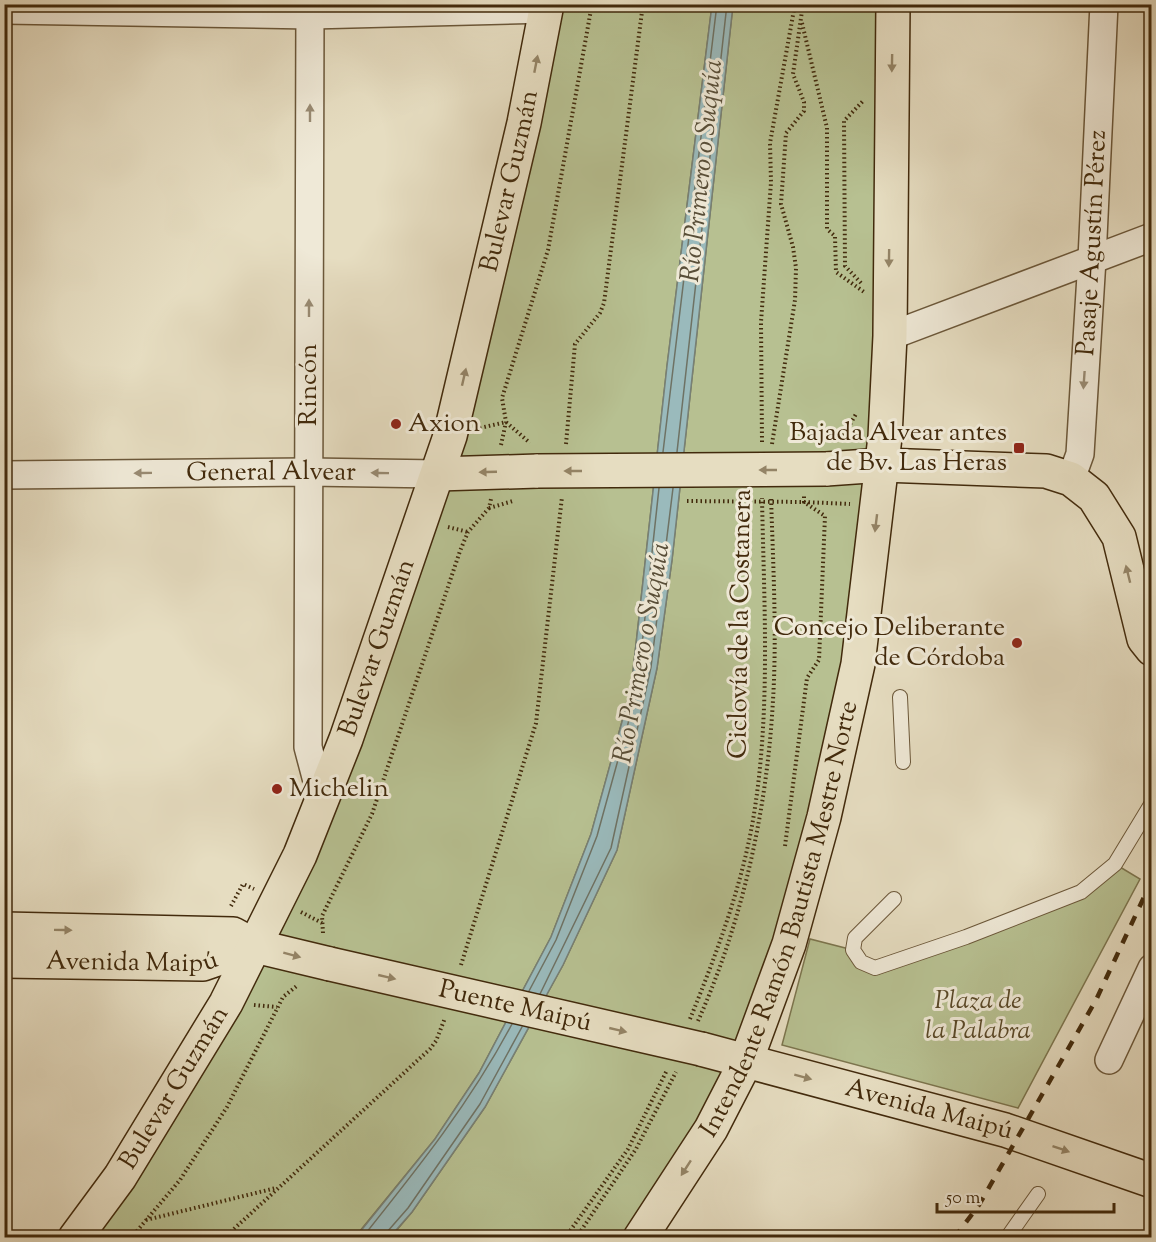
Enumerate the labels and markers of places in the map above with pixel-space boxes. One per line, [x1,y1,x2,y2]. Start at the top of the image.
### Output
place label: Axion [408,406,480,443]
place label: Bajada Alvear antes de Bv. Las Heras [790,415,1007,482]
marker: Axion [389,417,403,431]
marker: Bajada Alvear antes de Bv. Las Heras [1012,441,1026,455]
place label: Concejo Deliberante de Córdoba [774,610,1005,677]
marker: Concejo Deliberante de Córdoba [1010,636,1024,650]
place label: Michelin [289,771,389,808]
marker: Michelin [270,782,284,796]

